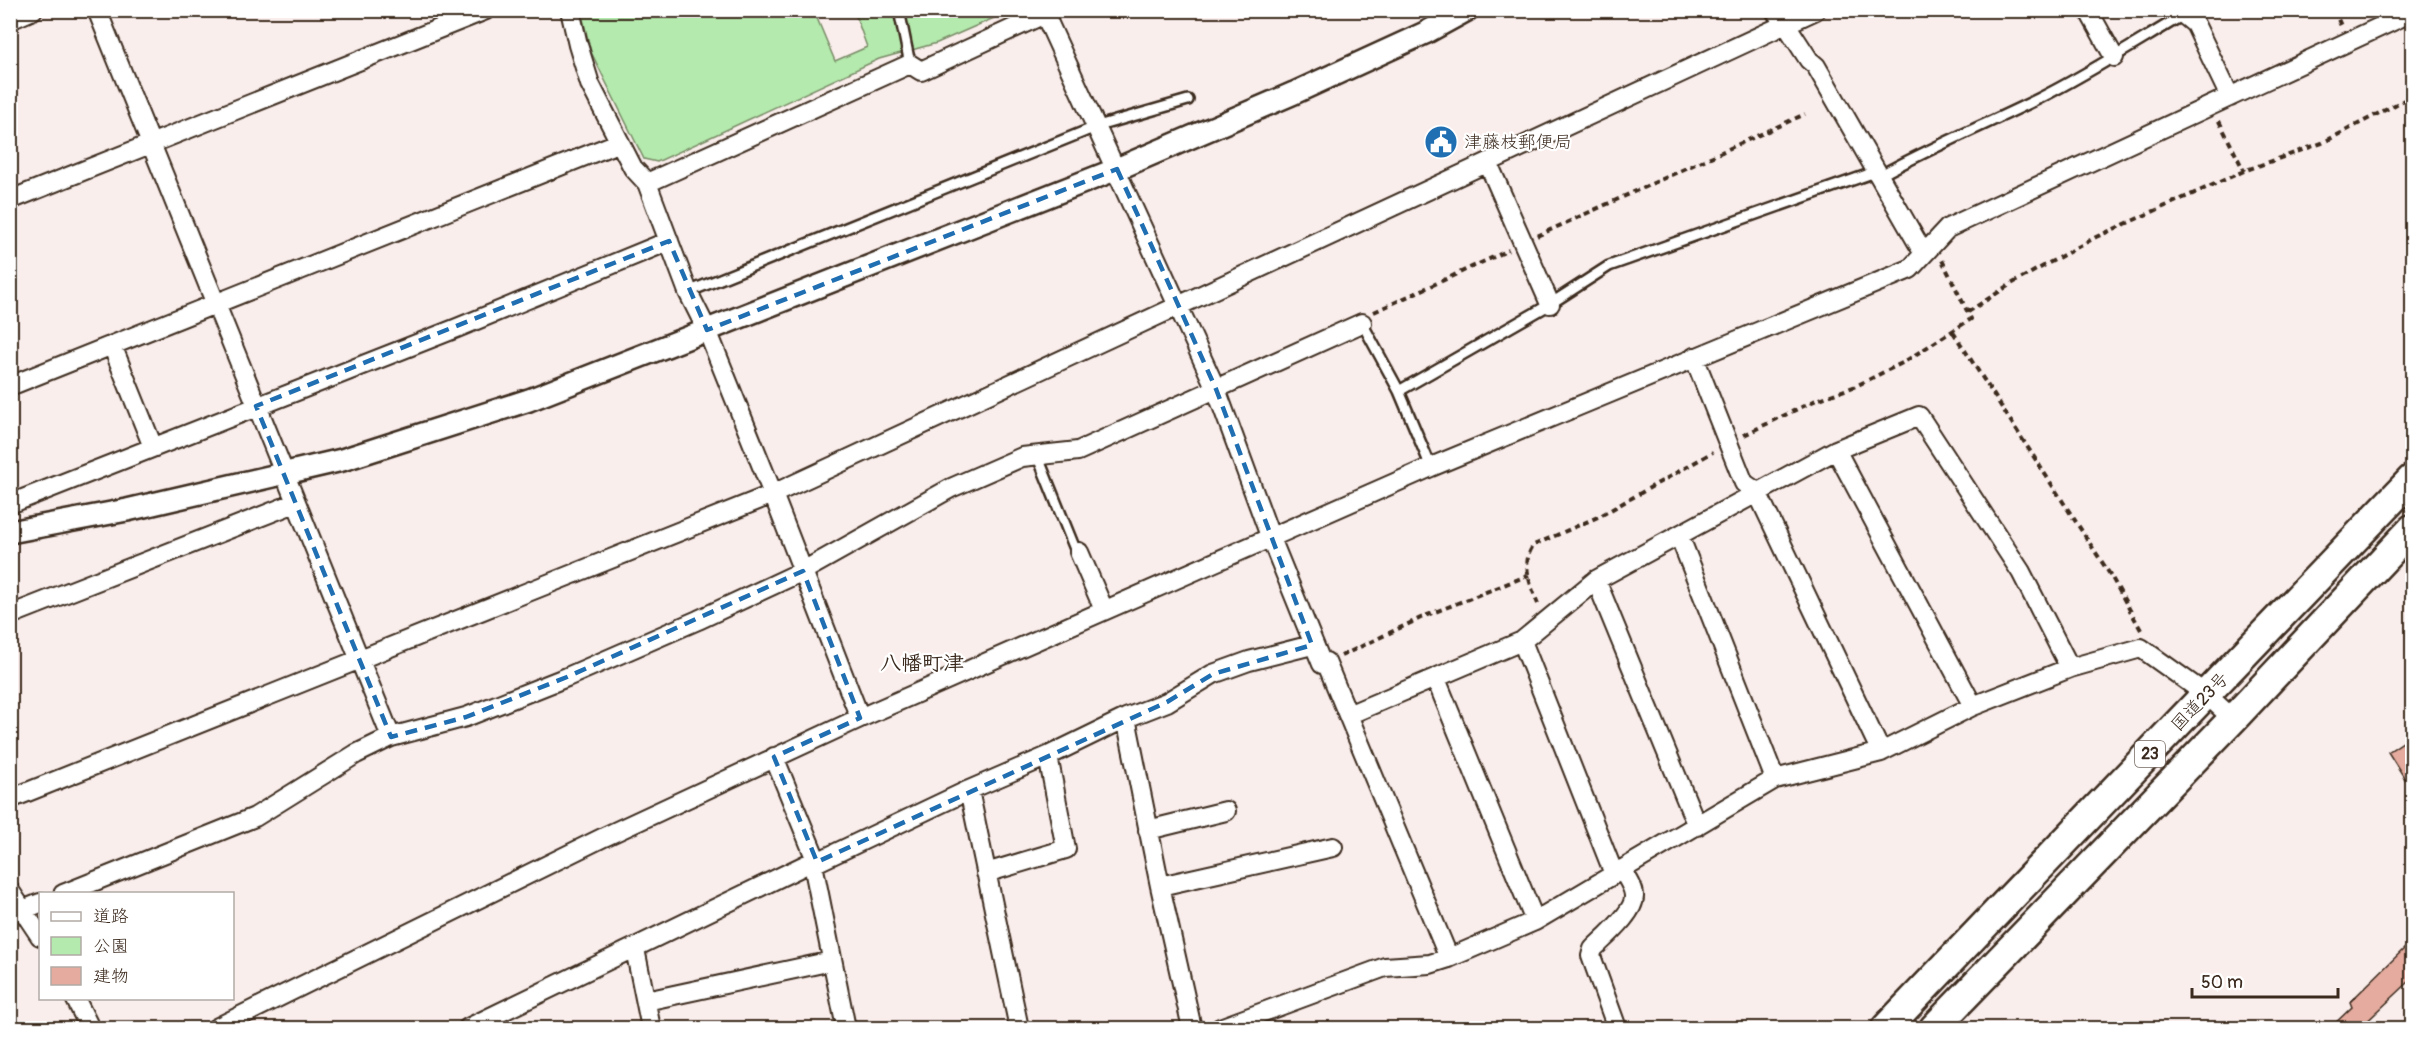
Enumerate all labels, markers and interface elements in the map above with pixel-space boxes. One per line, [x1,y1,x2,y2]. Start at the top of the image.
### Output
public building icon: 津藤枝郵便局 [1423,124,1459,160]
place label: 津藤枝郵便局 [1464,131,1572,154]
district label: 八幡町津 [880,650,964,677]
street label: 国道23号 [2166,668,2234,736]
road number: 23 [2135,741,2165,767]
legend [39,892,234,1000]
text: 道路 [93,905,129,928]
text: 公園 [93,935,129,958]
scale bar [2192,961,2338,999]
text: 建物 [93,965,129,988]
text: 50 m [2201,971,2243,994]

